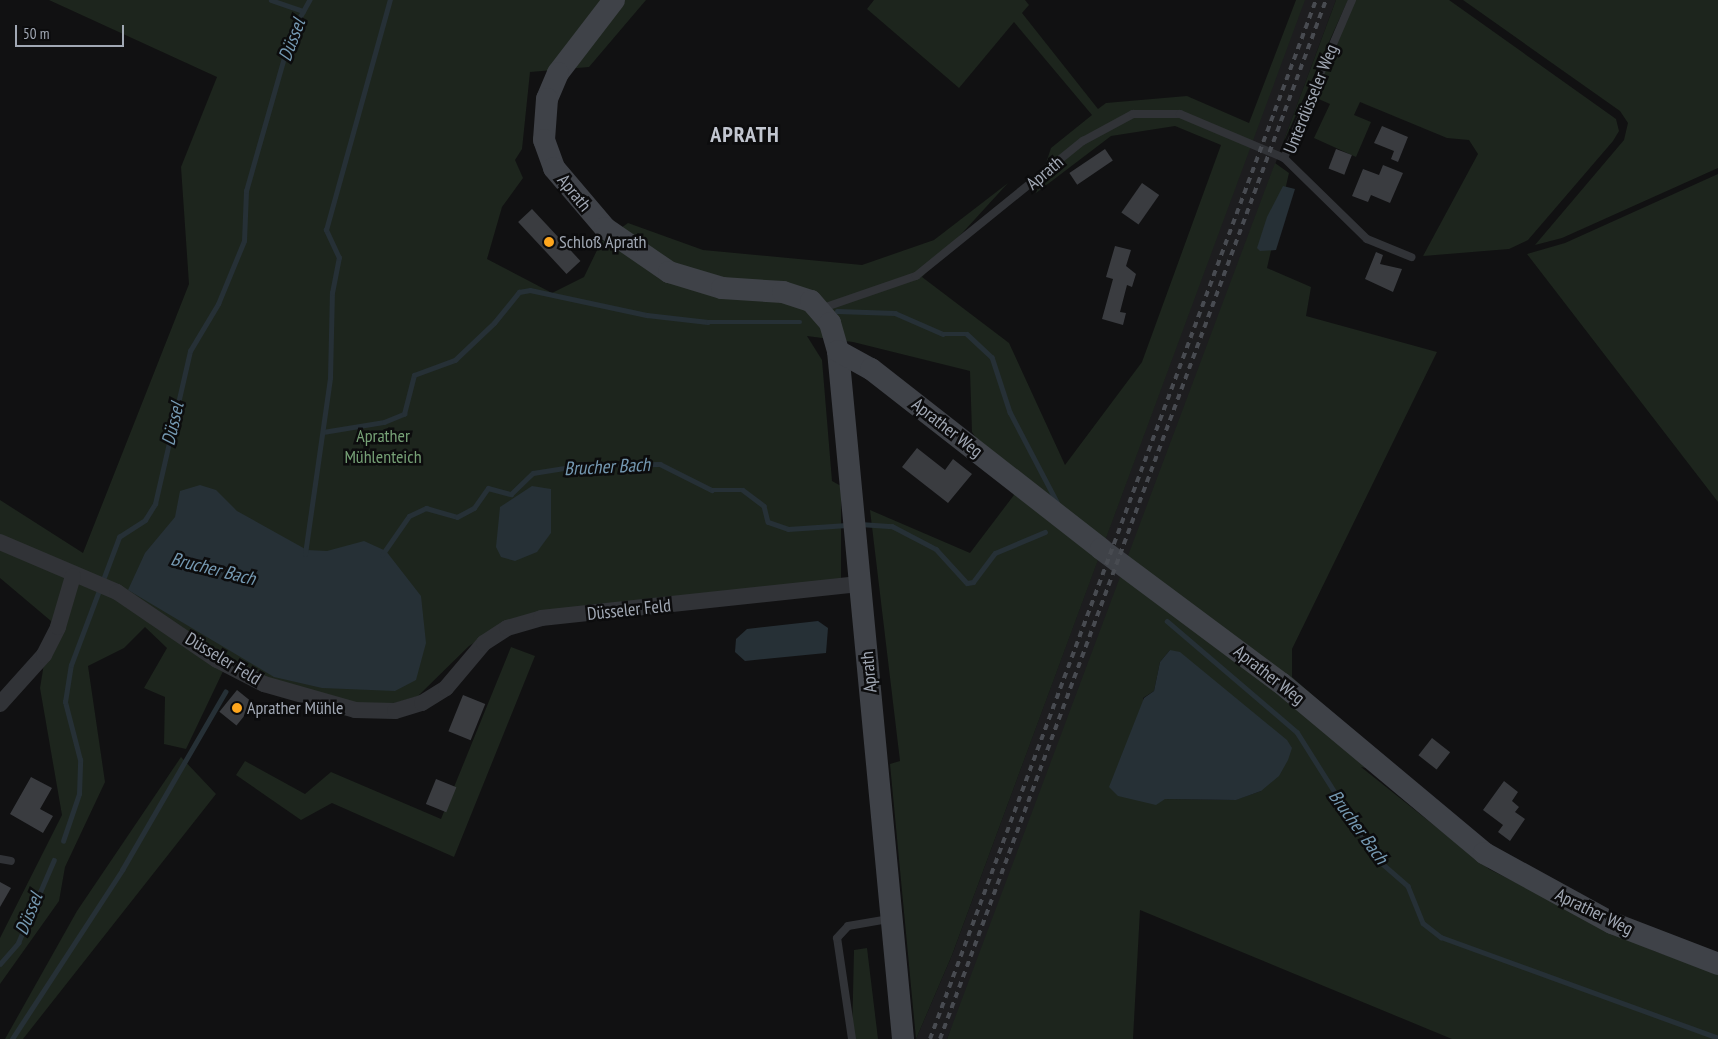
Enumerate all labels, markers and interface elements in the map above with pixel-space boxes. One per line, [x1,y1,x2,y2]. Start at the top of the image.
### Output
scale bar [18,15,126,47]
water label: Düssel [274,16,310,64]
text: 50 m [23,24,49,43]
street label: Unterdüsseler Weg [1279,41,1343,157]
district label: APRATH [709,122,781,148]
street label: Aprath [1022,151,1068,195]
street label: Aprath [553,170,595,216]
place label: Schloß Aprath [559,231,647,253]
marker: Schloß Aprath [543,236,555,248]
street label: Aprather Weg [907,394,987,462]
water label: Düssel [157,400,189,448]
park label: Aprather Mühlenteich [344,426,422,468]
water label: Brucher Bach [563,453,651,481]
water label: Brucher Bach [168,548,258,590]
street label: Düsseler Feld [586,595,672,625]
street label: Düsseler Feld [181,628,265,690]
street label: Aprather Weg [1229,641,1309,709]
street label: Aprath [856,650,882,694]
place label: Aprather Mühle [247,697,343,719]
marker: Aprather Mühle [231,702,243,714]
water label: Brucher Bach [1323,785,1393,869]
street label: Aprather Weg [1551,884,1637,940]
water label: Düssel [10,890,48,938]

